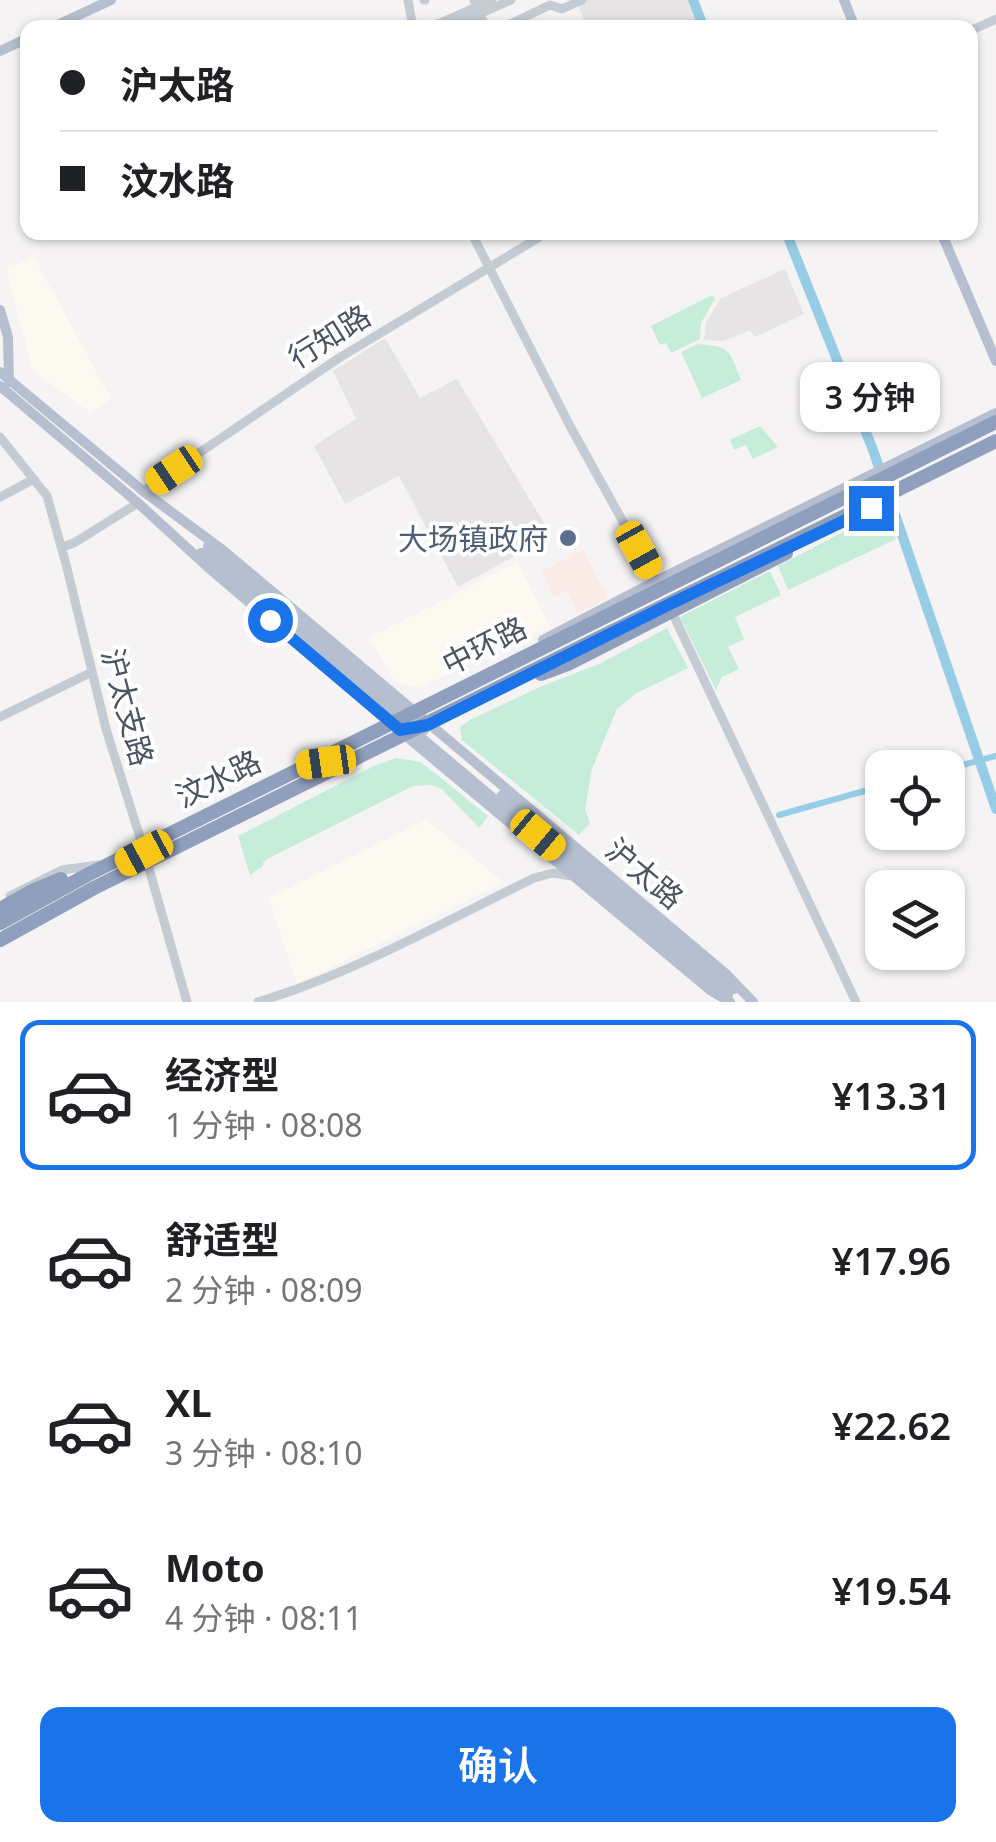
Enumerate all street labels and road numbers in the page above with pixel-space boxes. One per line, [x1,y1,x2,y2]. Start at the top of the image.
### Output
street label: 行知路 [280,295,378,377]
street label: 中环路 [435,606,533,684]
street label: 沪太支路 [93,644,163,770]
street label: 汶水路 [169,740,267,816]
street label: 沪太路 [597,828,693,918]

